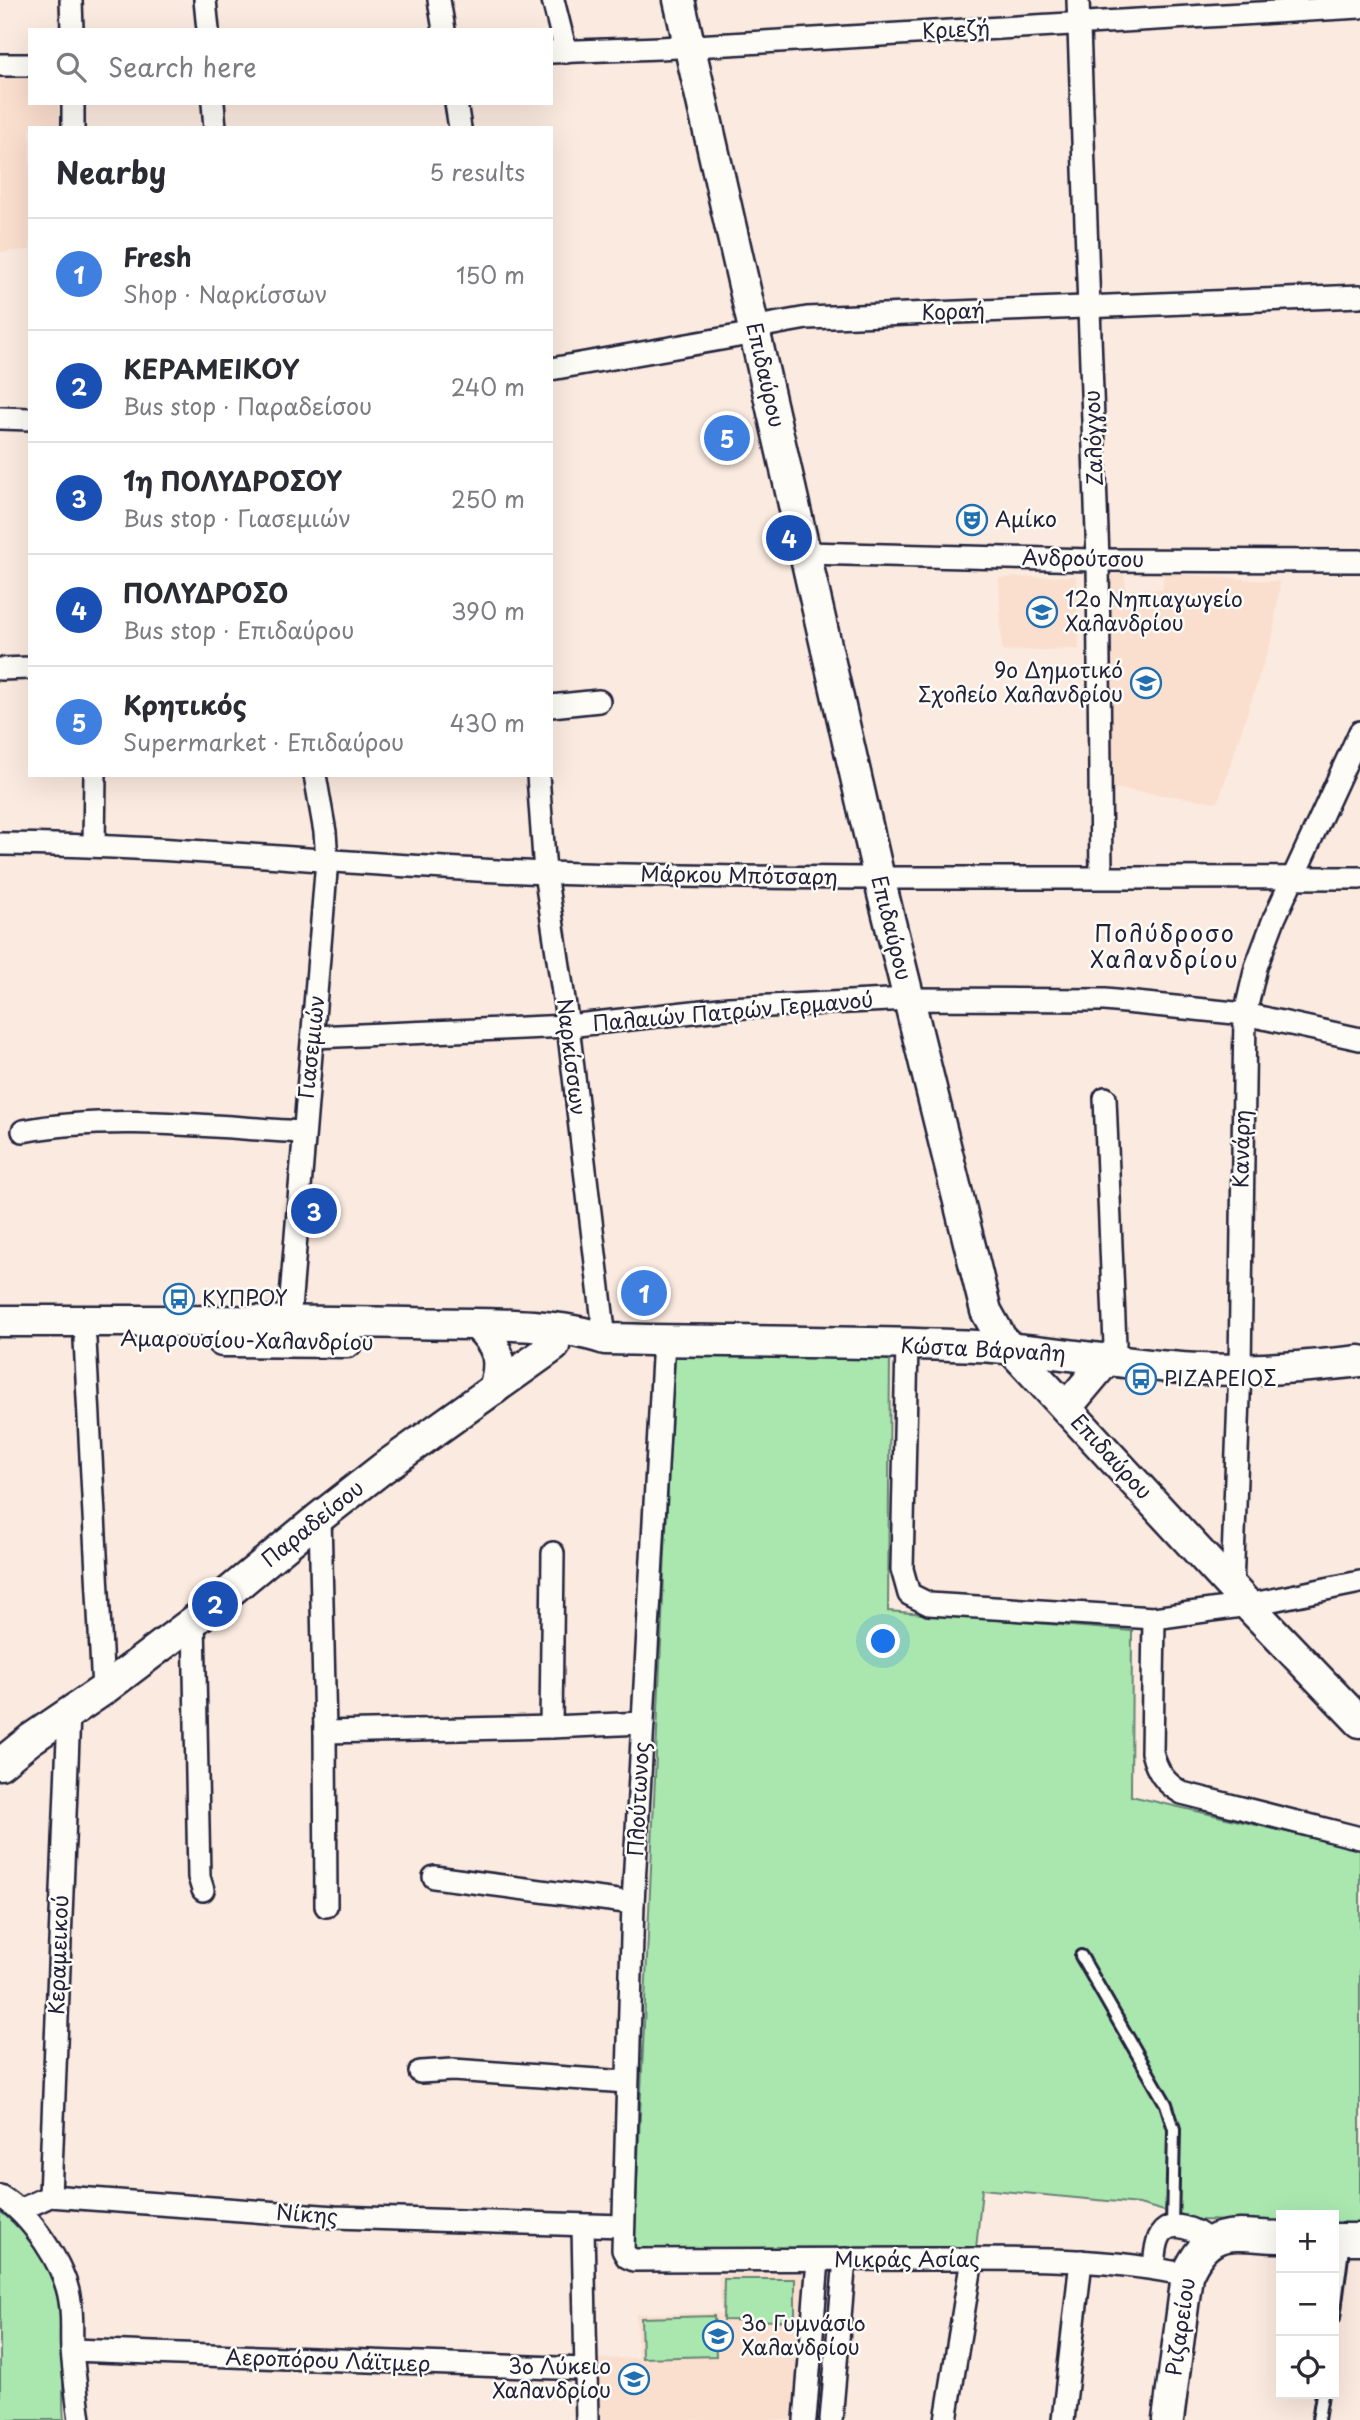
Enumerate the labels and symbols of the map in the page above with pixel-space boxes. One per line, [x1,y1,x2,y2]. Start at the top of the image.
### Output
street label: Κριεζή [921,10,991,46]
street label: Κοραή [921,293,985,327]
street label: Επιδαύρου [739,319,795,430]
street label: Ζαλόγγου [1074,389,1110,487]
pin: 5 [704,412,750,464]
place label: Αμίκο [995,502,1057,534]
theatre icon: Αμίκο [955,503,989,537]
pin: 4 [766,512,812,564]
street label: Ανδρούτσου [1022,540,1145,574]
place label: 12ο Νηπιαγωγείο Χαλανδρίου [1065,582,1243,638]
school or university icon: 12ο Νηπιαγωγείο Χαλανδρίου [1025,595,1059,629]
place label: 9ο Δημοτικό Σχολείο Χαλανδρίου [918,653,1123,709]
school or university icon: 9ο Δημοτικό Σχολείο Χαλανδρίου [1129,666,1163,700]
street label: Μάρκου Μπότσαρη [640,856,838,892]
street label: Επιδαύρου [864,872,921,983]
district label: Πολύδροσο Χαλανδρίου [1090,915,1240,976]
street label: Παλαιών Πατρών Γερμανού [591,982,874,1038]
street label: Γιασεμιών [289,993,331,1100]
street label: Ναρκίσσων [550,996,596,1117]
street label: Κανάρη [1223,1109,1257,1188]
pin: 3 [291,1185,337,1237]
pin: 1 [621,1267,667,1319]
place label: ΚΥΠΡΟΥ [202,1281,288,1313]
bus stop icon: ΚΥΠΡΟΥ [162,1282,196,1316]
street label: Αμαρουσίου-Χαλανδρίου [120,1321,374,1357]
street label: Κώστα Βάρναλη [900,1328,1067,1368]
place label: ΡΙΖΑΡΕΙΟΣ [1164,1361,1277,1393]
bus stop icon: ΡΙΖΑΡΕΙΟΣ [1124,1362,1158,1396]
street label: Επιδαύρου [1064,1406,1161,1506]
street label: Παραδείσου [254,1471,370,1574]
pin: 2 [192,1578,238,1630]
your location [866,1624,900,1658]
street label: Πλούτωνος [618,1741,656,1857]
street label: Κεραμεικού [39,1894,75,2016]
street label: Νίκης [275,2195,339,2231]
street label: Μικράς Ασίας [834,2242,980,2274]
street label: Ριζαρείου [1156,2275,1202,2378]
place label: 3ο Γυμνάσιο Χαλανδρίου [741,2306,865,2362]
school or university icon: 3ο Γυμνάσιο Χαλανδρίου [701,2319,735,2353]
street label: Αεροπόρου Λάϊτμερ [225,2339,431,2379]
place label: 3ο Λύκειο Χαλανδρίου [492,2349,611,2405]
school or university icon: 3ο Λύκειο Χαλανδρίου [617,2362,651,2396]

